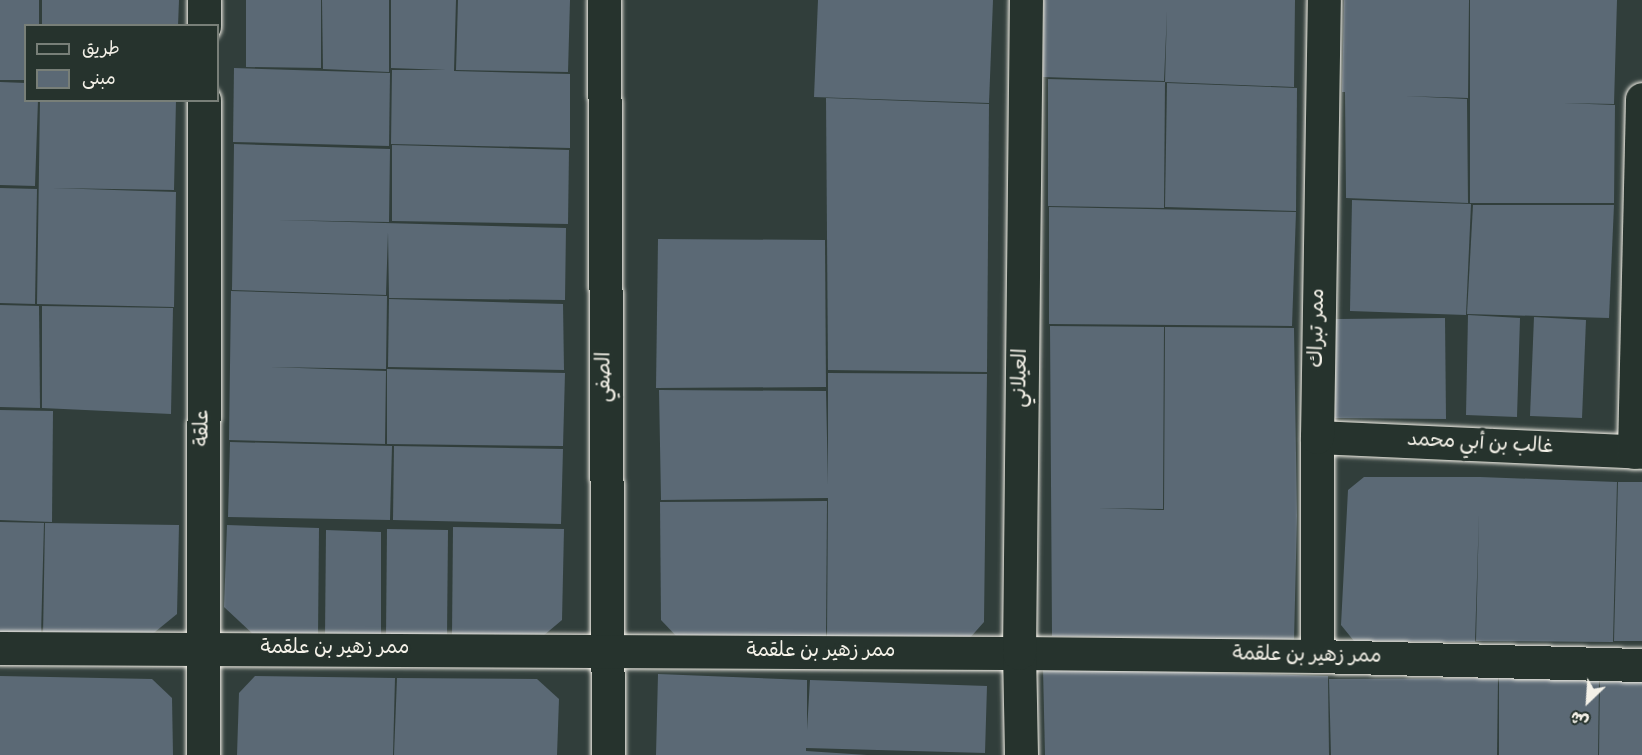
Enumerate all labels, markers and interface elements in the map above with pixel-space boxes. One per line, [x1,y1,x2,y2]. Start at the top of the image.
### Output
legend [24,24,219,102]
text: طريق [82,38,120,63]
text: مبنى [82,68,116,93]
street label: ممر تبراك [1306,288,1332,368]
street label: العيلاني [1009,348,1035,408]
street label: الصفي [594,352,618,402]
street label: علقة [192,410,216,446]
street label: غالب بن أبي محمد [1406,429,1554,461]
street label: ممر زهير بن علقمة [261,637,409,661]
street label: ممر زهير بن علقمة [747,640,895,664]
street label: ممر زهير بن علقمة [1232,644,1382,670]
north arrow [1558,671,1618,731]
text: ش [1567,704,1593,732]

